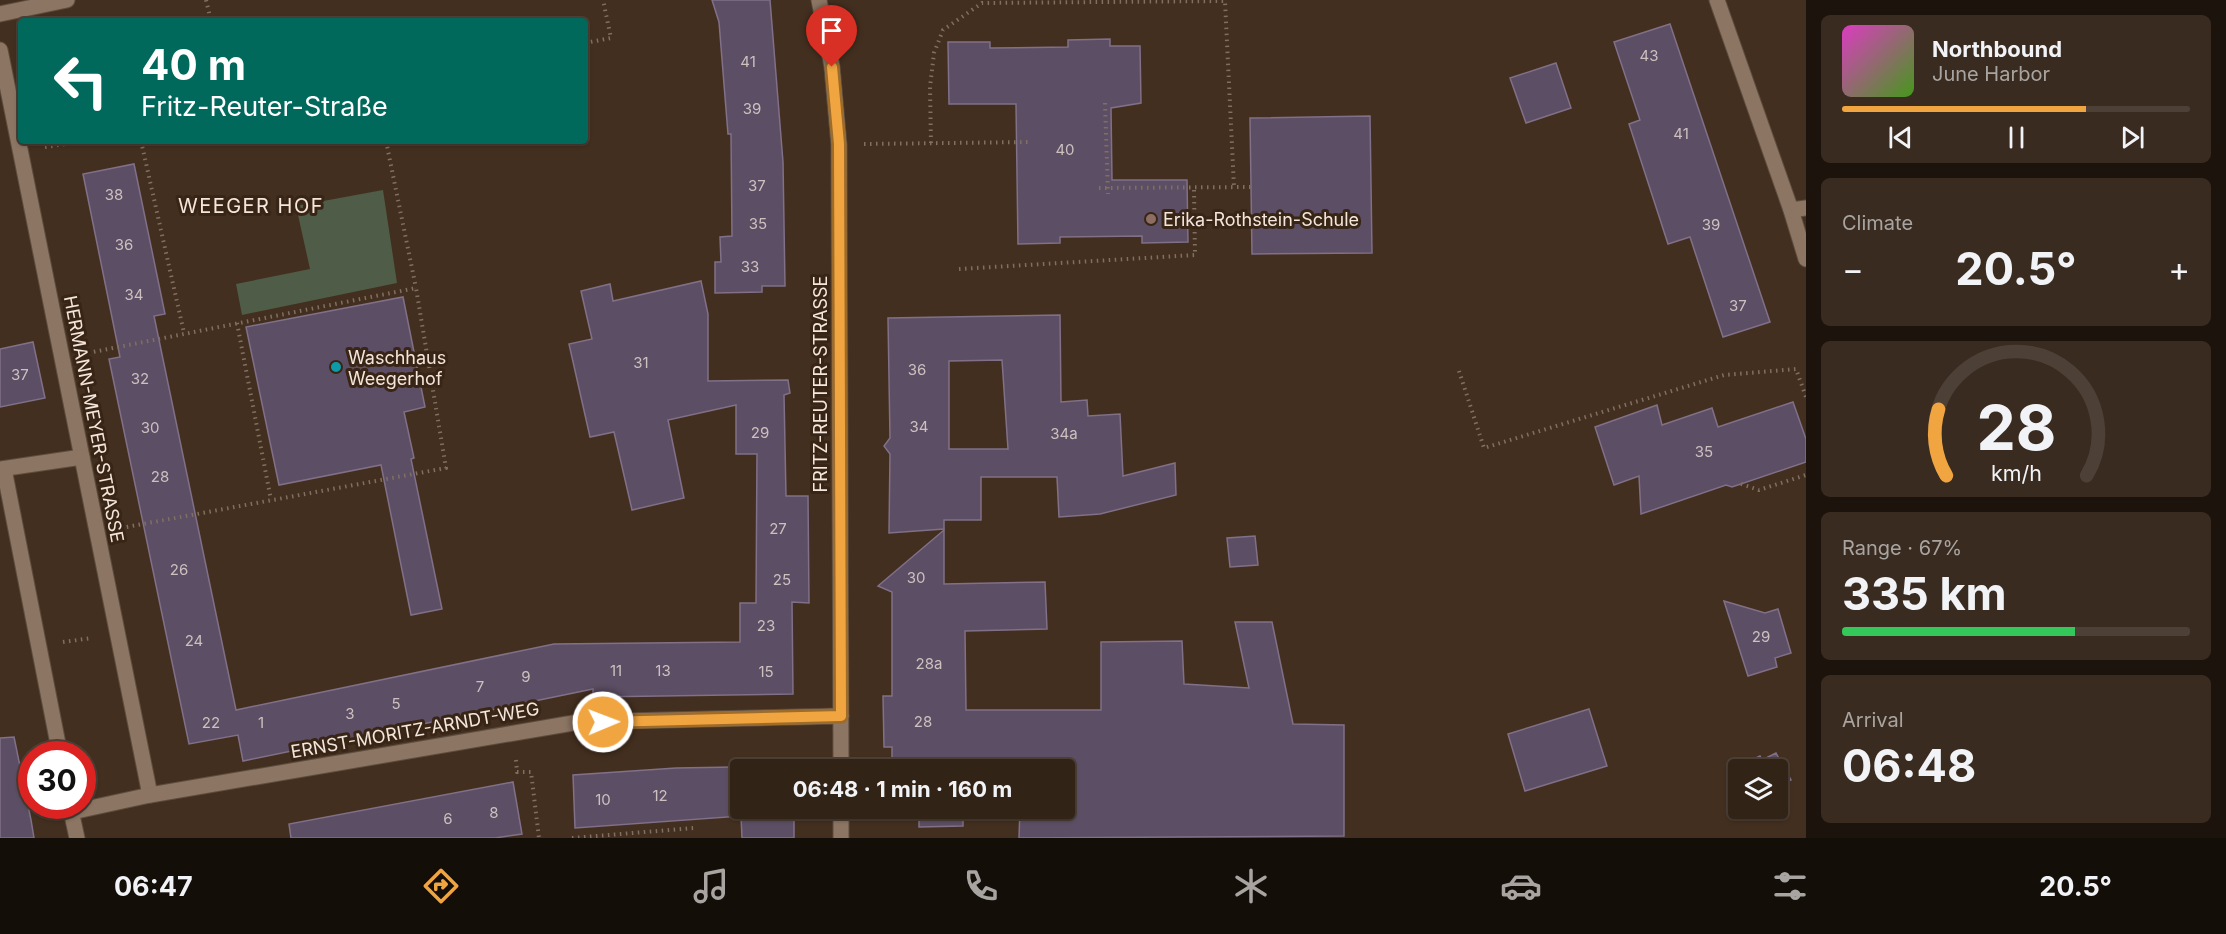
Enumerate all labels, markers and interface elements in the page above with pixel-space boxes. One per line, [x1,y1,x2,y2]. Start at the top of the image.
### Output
pin [806,5,857,67]
icon: arrive [815,14,848,47]
text: Northbound [1932,36,2062,62]
text: 40 m [141,39,246,90]
icon: left [42,42,120,120]
house number: 43 [1640,46,1658,65]
house number: 41 [740,52,756,71]
text: June Harbor [1932,62,2050,86]
text: Fritz-Reuter-Straße [141,90,388,123]
house number: 39 [743,99,761,118]
icon: previous [1884,121,1917,154]
icon: pause [2000,121,2033,154]
icon: next [2116,121,2149,154]
house number: 41 [1673,124,1689,143]
house number: 40 [1055,140,1075,159]
house number: 37 [748,176,766,195]
house number: 38 [105,185,123,204]
district label: WEEGER HOF [178,194,324,218]
place label: Erika-Rothstein-Schule [1163,209,1359,230]
text: Climate [1842,211,1913,235]
marker: Erika-Rothstein-Schule [1144,212,1158,226]
house number: 35 [749,214,767,233]
house number: 39 [1702,215,1720,234]
house number: 36 [115,235,133,254]
text: 20.5° [1955,241,2077,296]
text: − [1842,249,1864,289]
text: + [2168,249,2190,289]
house number: 33 [741,257,759,276]
street label: FRITZ-REUTER-STRASSE [810,276,831,492]
house number: 34 [125,285,143,304]
street label: HERMANN-MEYER-STRASSE [60,294,128,544]
house number: 37 [1729,296,1747,315]
place label: Waschhaus Weegerhof [348,347,446,389]
house number: 31 [633,353,649,372]
marker: Waschhaus Weegerhof [329,360,343,374]
house number: 36 [908,360,926,379]
house number: 37 [11,365,29,384]
house number: 32 [131,369,149,388]
text: 28 [1976,390,2056,465]
house number: 34 [910,417,928,436]
house number: 30 [141,418,159,437]
house number: 29 [751,423,769,442]
house number: 34a [1050,424,1078,443]
house number: 35 [1695,442,1713,461]
text: km/h [1991,460,2041,486]
house number: 28 [151,467,169,486]
house number: 27 [769,519,787,538]
text: Range · 67% [1842,536,1962,560]
house number: 26 [170,560,188,579]
text: 335 km [1842,566,2007,621]
house number: 30 [907,568,925,587]
house number: 25 [773,570,791,589]
house number: 23 [757,616,775,635]
house number: 29 [1752,627,1770,646]
house number: 24 [185,631,203,650]
house number: 28a [916,654,942,673]
house number: 11 [610,661,622,680]
house number: 13 [655,661,671,680]
house number: 15 [758,662,774,681]
house number: 9 [521,667,531,686]
house number: 7 [476,677,484,696]
position arrow [571,690,635,754]
house number: 5 [391,694,401,713]
street label: ERNST-MORITZ-ARNDT-WEG [289,698,541,762]
house number: 3 [345,704,355,723]
text: Arrival [1842,708,1904,732]
house number: 28 [914,712,932,731]
house number: 22 [202,713,220,732]
house number: 1 [258,713,264,732]
text: 06:48 [1842,738,1976,793]
speed limit sign: 30 [18,741,96,819]
map controls [1728,759,1788,819]
button: layers [1728,759,1788,819]
text: 06:48 · 1 min · 160 m [793,776,1012,802]
house number: 12 [652,786,668,805]
house number: 10 [595,790,611,809]
house number: 8 [489,803,499,822]
house number: 6 [443,809,453,828]
icon: directions [420,865,462,907]
icon: music [690,865,732,907]
icon: phone [960,865,1002,907]
icon: climate [1230,865,1272,907]
icon: car [1500,865,1542,907]
icon: filters [1769,865,1811,907]
text: 06:47 [114,870,193,903]
text: 20.5° [2039,870,2112,903]

